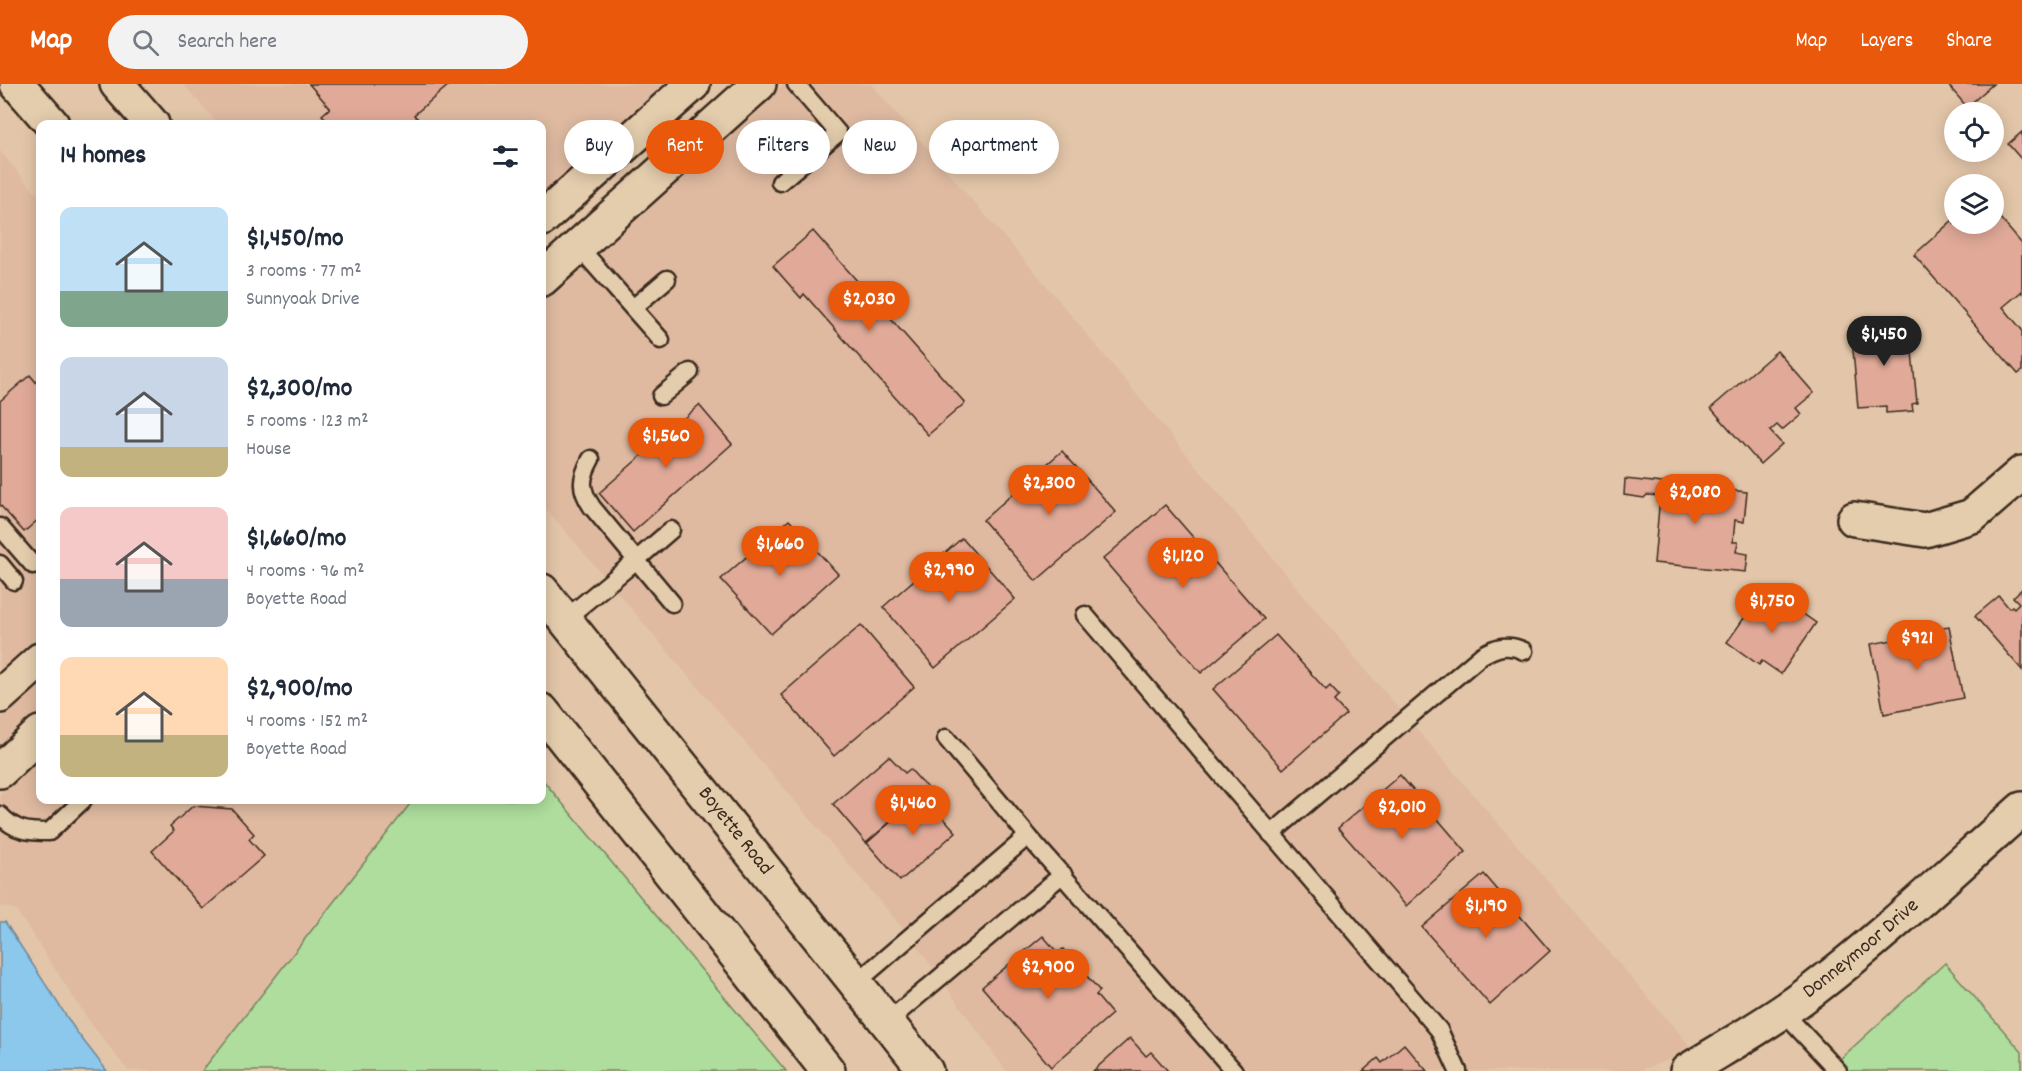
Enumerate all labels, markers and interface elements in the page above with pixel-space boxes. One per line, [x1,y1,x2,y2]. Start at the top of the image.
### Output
search box [108,15,528,69]
text: Map [30,22,72,62]
icon: search [129,26,162,59]
text: Search here [177,27,277,58]
text: Map [1796,27,1827,57]
text: Layers [1860,27,1913,57]
text: Share [1946,27,1992,57]
map controls [1944,102,2004,234]
button: locate [1944,102,2004,162]
chip: Buy [564,120,634,174]
chip: Rent [646,120,724,174]
chip: Filters [736,120,830,174]
chip: New [842,120,917,174]
chip: Apartment [929,120,1059,174]
text: 14 homes [60,138,146,175]
icon: filters [489,140,522,173]
button: layers [1944,174,2004,234]
text: $1,450/mo [246,221,344,258]
icon: home [108,231,180,303]
text: 3 rooms · 77 m² [246,258,362,286]
pin: $2,030 [820,281,918,332]
text: Sunnyoak Drive [246,286,360,314]
text: $2,030 [842,286,896,314]
pin: $1,450 [1835,316,1933,367]
text: $1,450 [1861,321,1907,349]
text: $2,300/mo [246,371,352,408]
icon: home [108,381,180,453]
text: 5 rooms · 123 m² [246,408,369,436]
pin: $1,560 [617,418,715,469]
text: $1,560 [642,423,690,451]
text: House [246,436,291,464]
pin: $2,300 [1000,465,1098,516]
text: $2,300 [1022,470,1076,498]
pin: $2,080 [1646,474,1744,525]
text: $2,080 [1669,479,1721,507]
text: $1,660/mo [246,521,346,558]
pin: $1,660 [731,526,829,577]
icon: home [108,531,180,603]
text: $1,660 [756,531,804,559]
pin: $1,120 [1134,538,1232,589]
text: $1,120 [1162,543,1204,571]
pin: $2,990 [900,552,998,603]
text: $2,990 [923,557,975,585]
text: 4 rooms · 96 m² [246,558,365,586]
pin: $1,750 [1723,583,1821,634]
text: Boyette Road [246,586,347,614]
text: $1,750 [1749,588,1795,616]
pin: $921 [1881,620,1953,671]
text: $921 [1901,625,1933,653]
text: $2,900/mo [246,671,353,708]
icon: home [108,681,180,753]
text: 4 rooms · 152 m² [246,708,368,736]
text: Boyette Road [246,736,347,764]
street label: Boyette Road [690,781,779,882]
pin: $1,460 [864,785,962,836]
pin: $2,010 [1353,789,1451,840]
text: $1,460 [889,790,937,818]
text: $2,010 [1378,794,1426,822]
pin: $1,190 [1437,888,1535,939]
street label: Donneymoor Drive [1797,892,1926,1007]
text: $1,190 [1465,893,1507,921]
pin: $2,900 [999,949,1097,1000]
text: $2,900 [1021,954,1075,982]

